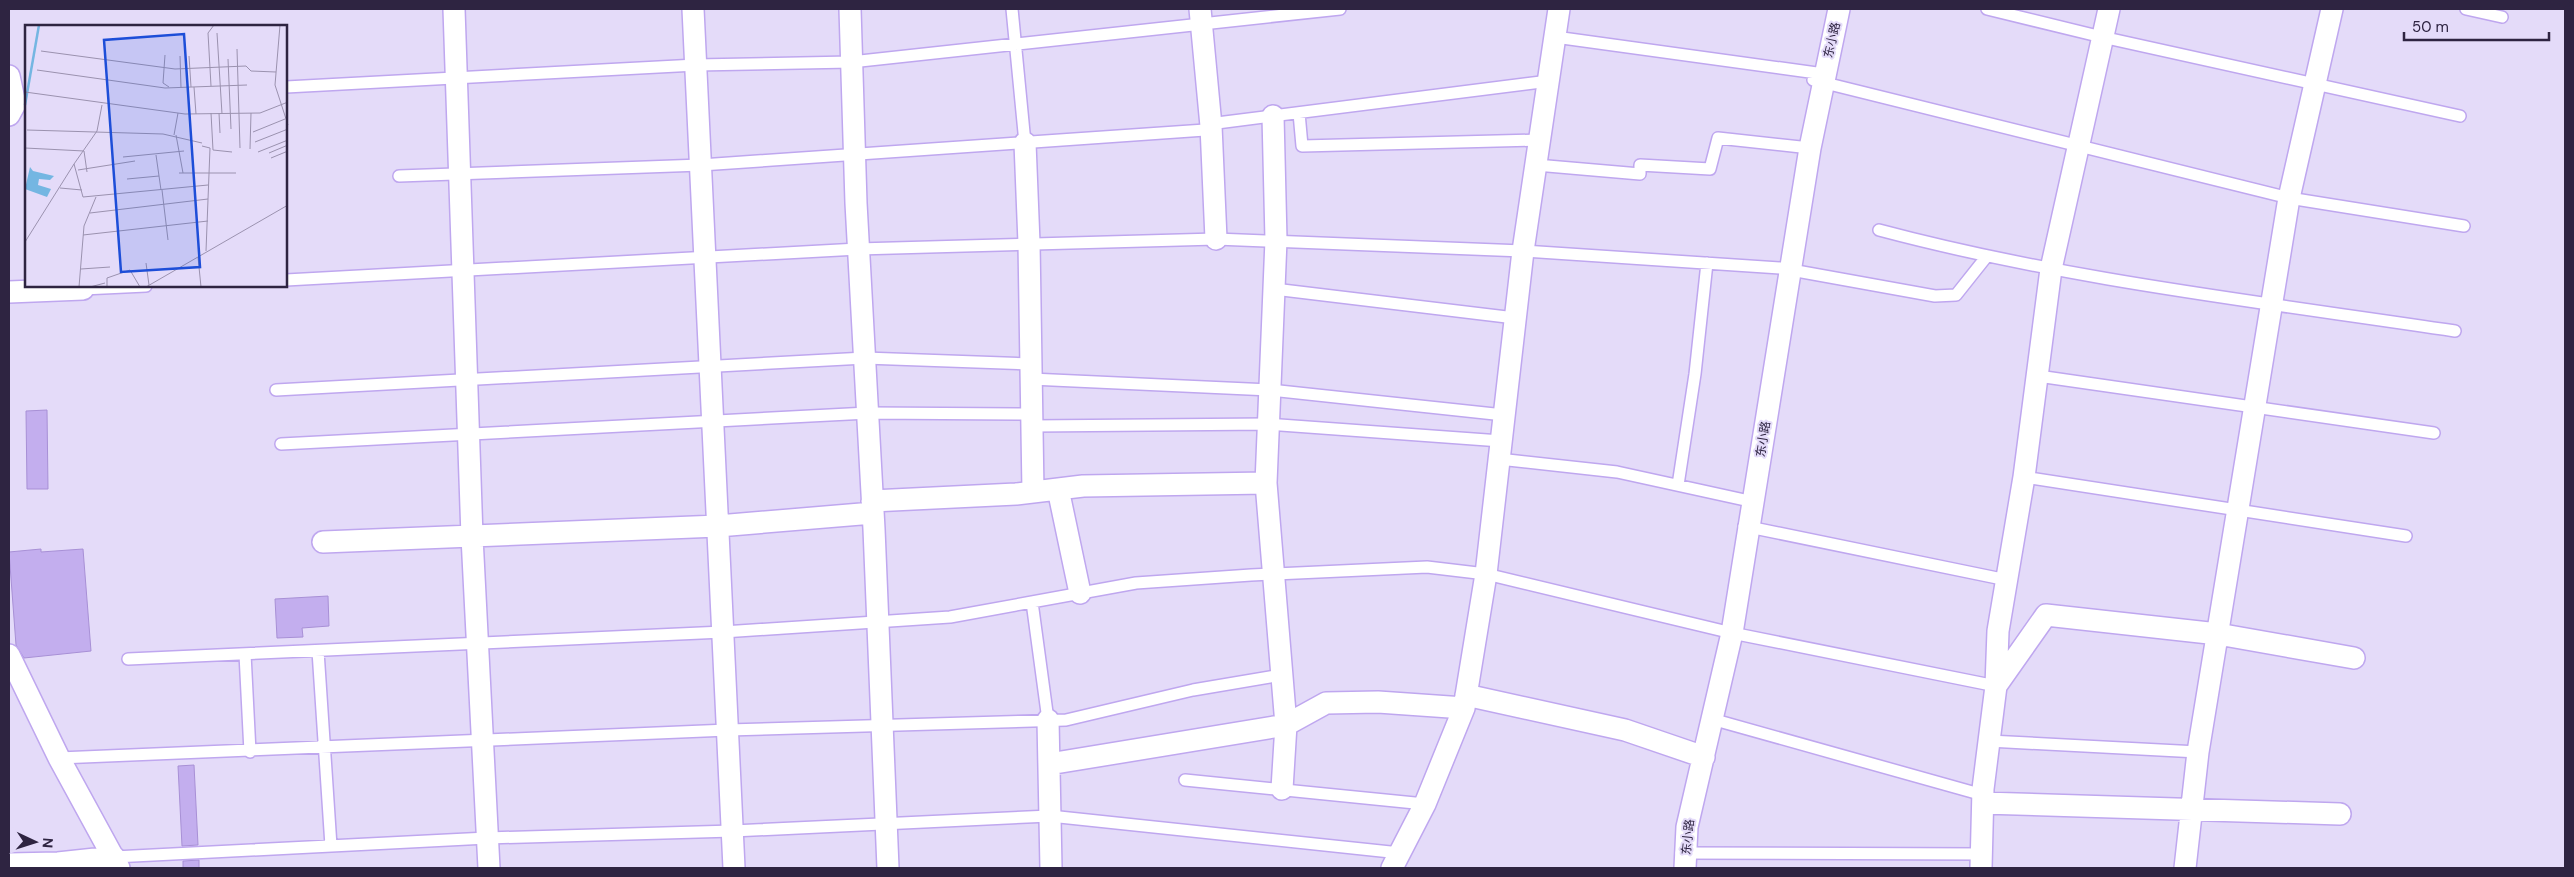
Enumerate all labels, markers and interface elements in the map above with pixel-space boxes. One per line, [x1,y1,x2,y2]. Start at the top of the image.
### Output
scale bar [2404,10,2549,42]
text: 50 m [2412,17,2449,37]
street label: 东小路 [1820,21,1844,59]
inset map [25,25,288,288]
street label: 东小路 [1752,420,1774,458]
north arrow [10,817,60,867]
street label: 东小路 [1678,818,1698,856]
text: N [39,837,57,849]

